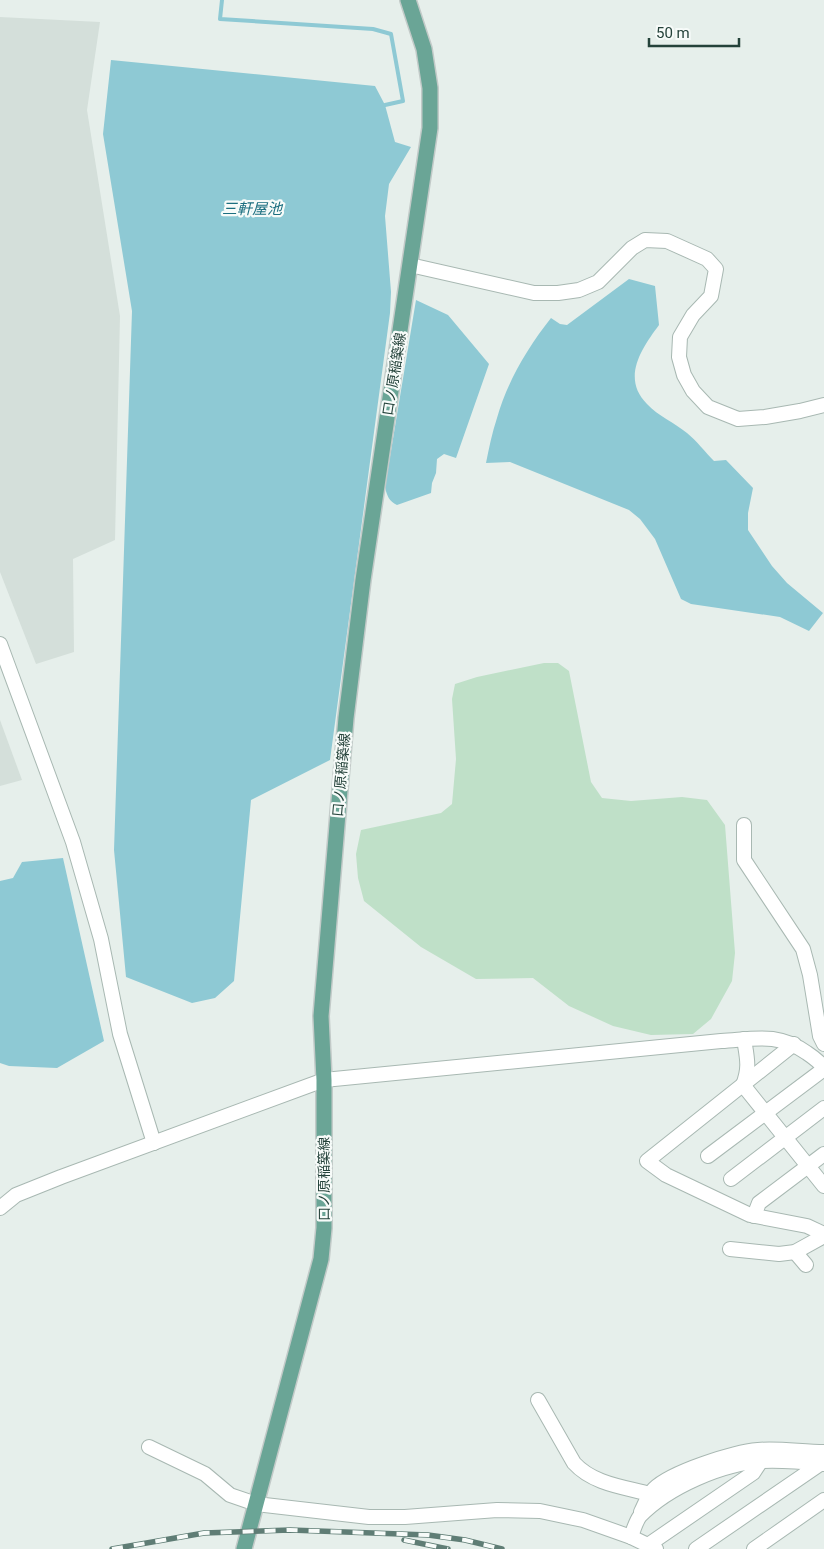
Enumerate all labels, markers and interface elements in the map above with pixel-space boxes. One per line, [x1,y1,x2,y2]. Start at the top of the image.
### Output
scale bar [649,15,739,47]
text: 50 m [656,24,690,42]
water label: 三軒屋池 [222,200,284,218]
street label: 口ノ原稲築線 [380,331,408,417]
street label: 口ノ原稲築線 [329,732,353,818]
street label: 口ノ原稲築線 [316,1137,332,1221]

